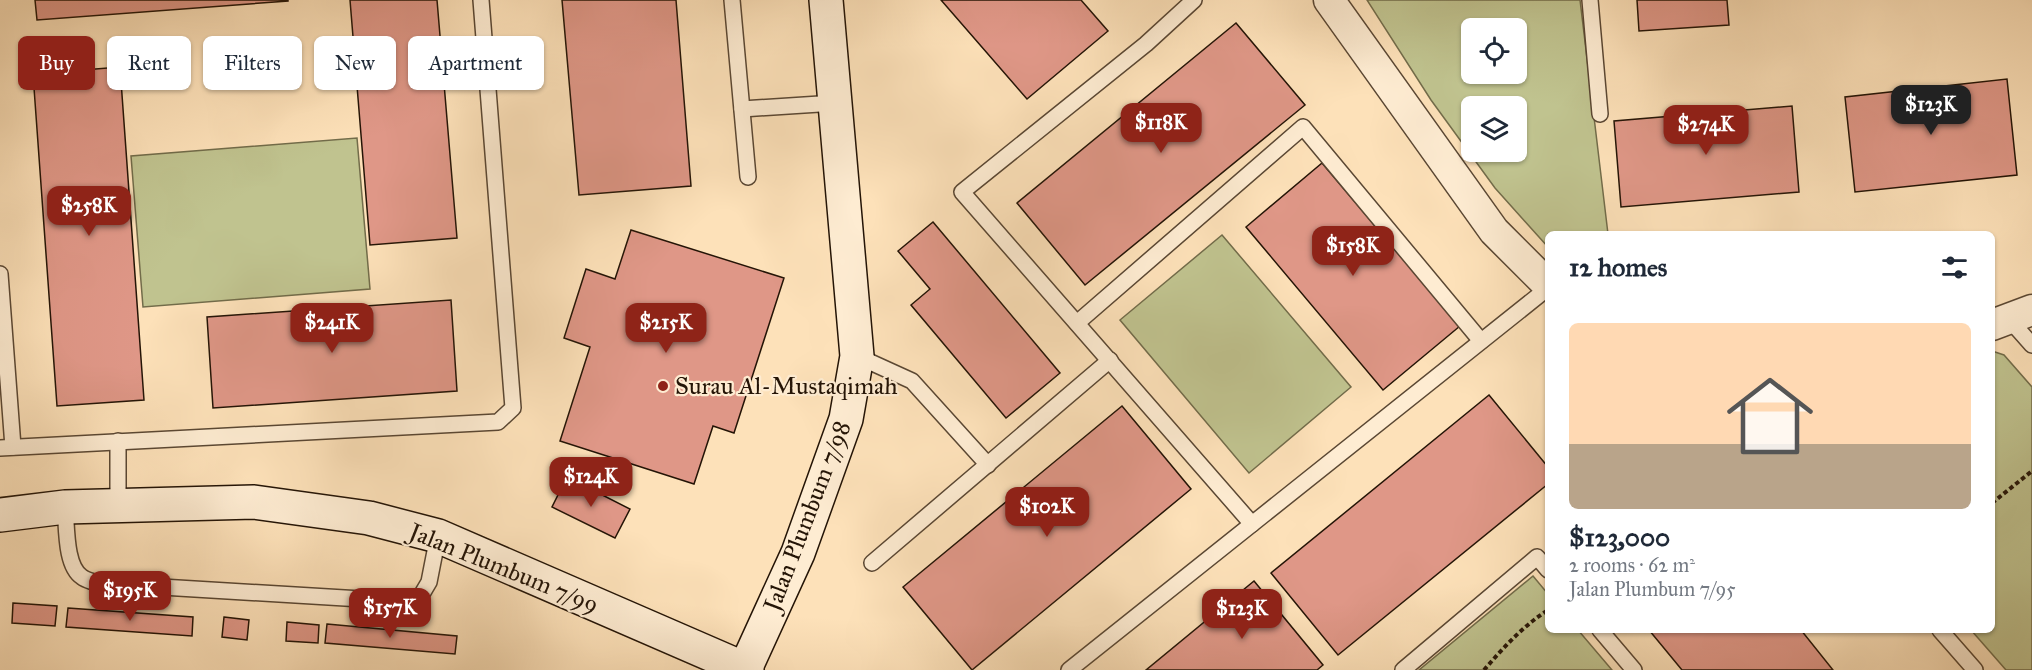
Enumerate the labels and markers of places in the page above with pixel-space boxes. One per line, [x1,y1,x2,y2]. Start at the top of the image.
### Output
pin: $123K [1889,85,1973,136]
pin: $118K [1119,103,1203,154]
pin: $274K [1664,105,1748,156]
pin: $258K [47,186,131,237]
pin: $158K [1311,226,1395,277]
pin: $241K [290,303,374,354]
pin: $215K [624,303,708,354]
place label: Surau Al-Mustaqimah [675,371,898,401]
marker: Surau Al-Mustaqimah [656,379,670,393]
pin: $124K [549,457,633,508]
pin: $102K [1005,487,1089,538]
pin: $195K [88,571,172,622]
pin: $157K [348,588,432,639]
pin: $123K [1200,589,1284,640]

